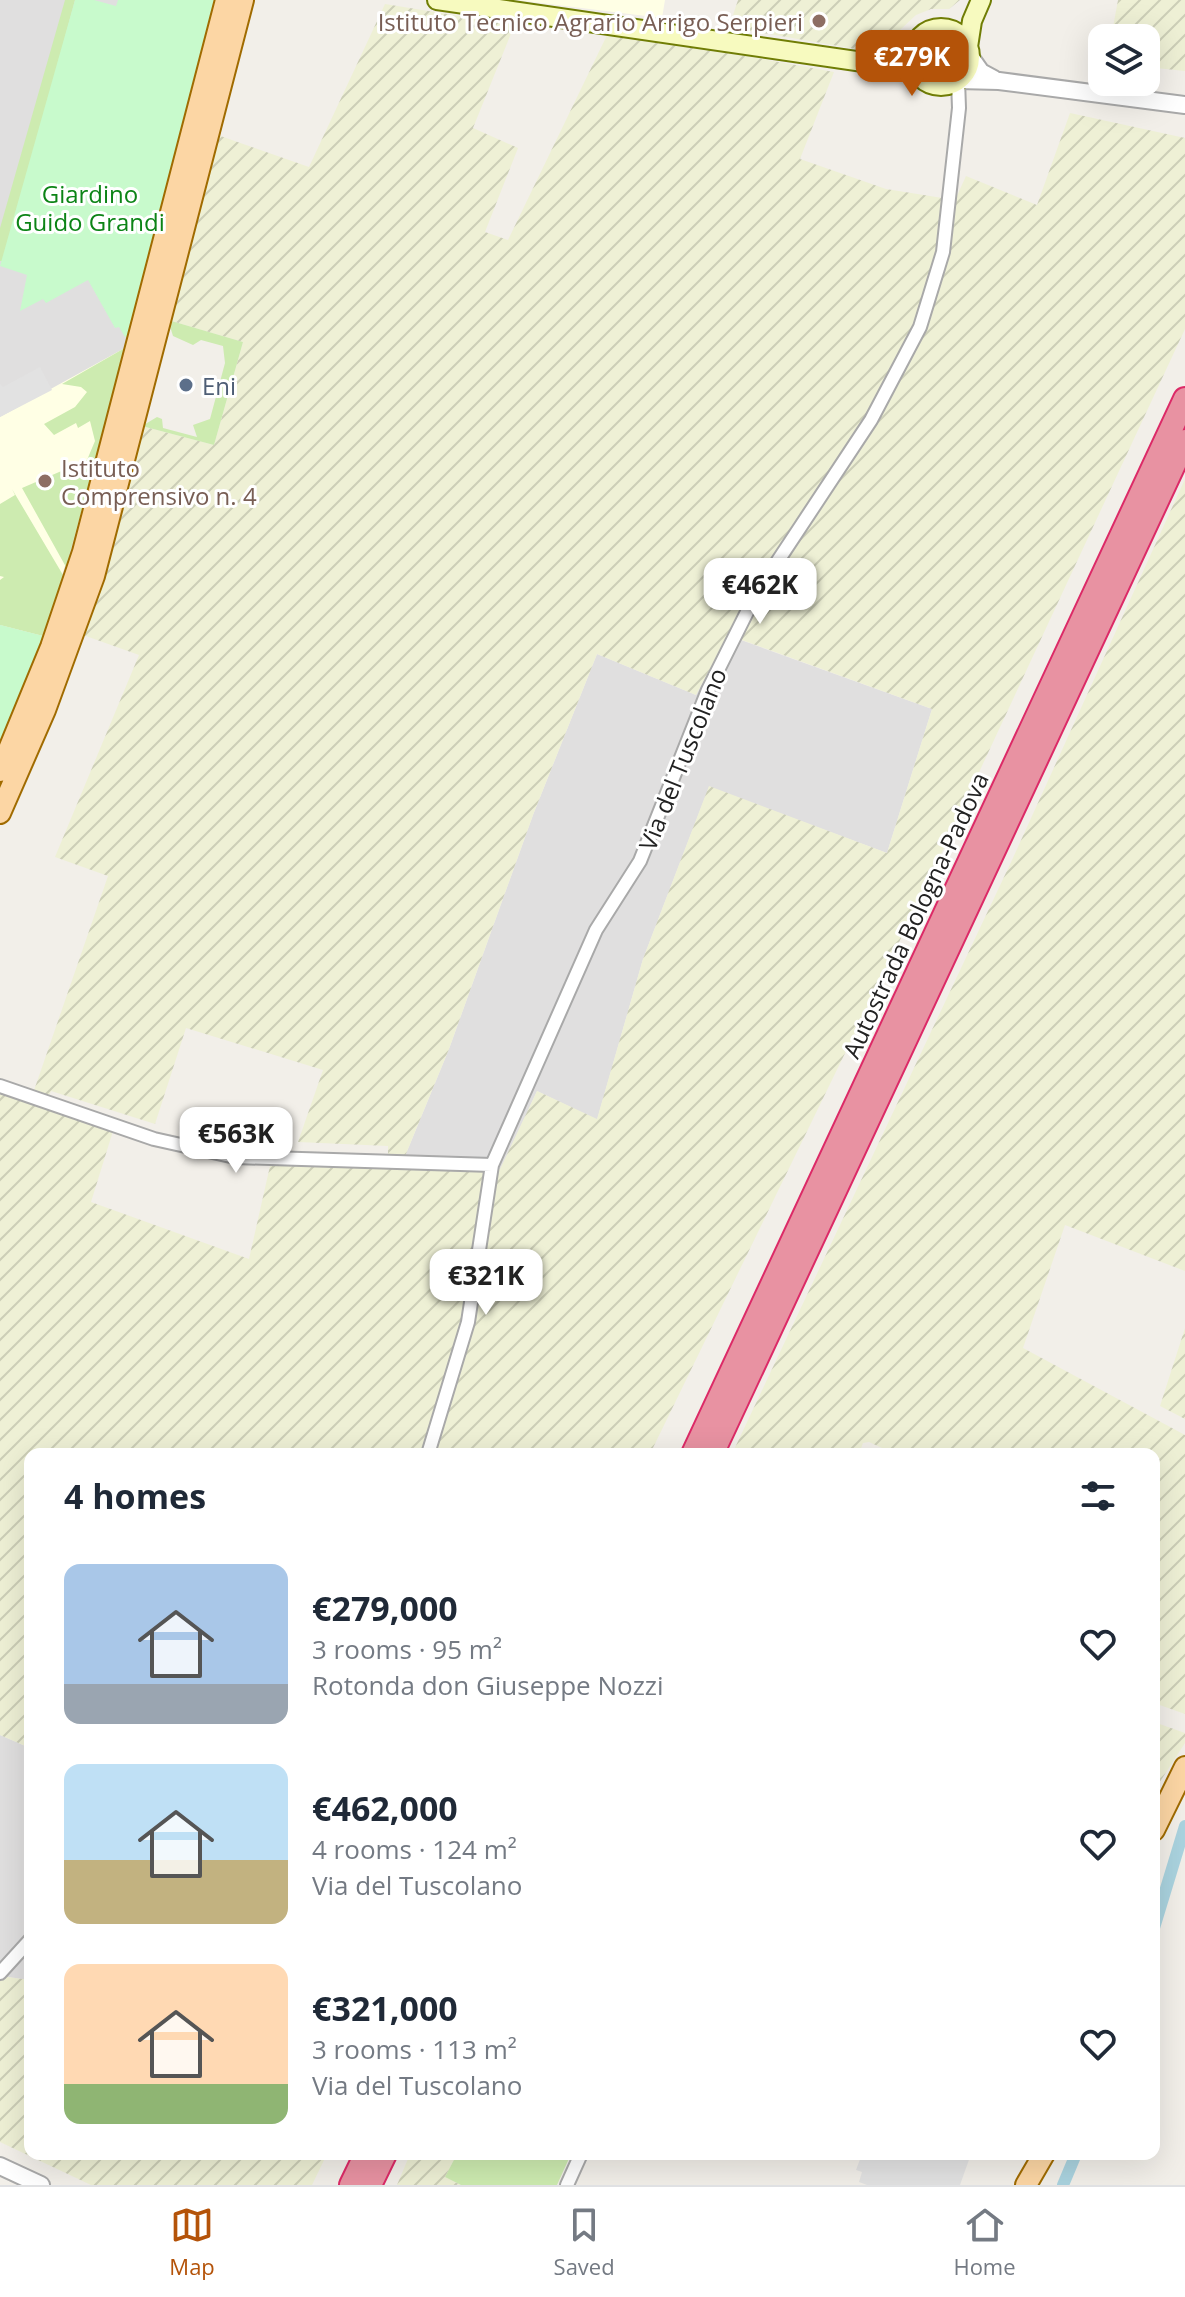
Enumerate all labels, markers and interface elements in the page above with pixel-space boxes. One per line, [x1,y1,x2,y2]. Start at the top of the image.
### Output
place label: Istituto Tecnico Agrario Arrigo Serpieri [378,5,803,38]
marker: Istituto Tecnico Agrario Arrigo Serpieri [810,12,828,30]
map controls [1088,24,1160,96]
button: layers [1088,24,1160,96]
pin: €279K [856,30,968,98]
text: €279K [874,38,950,74]
park label: Giardino Guido Grandi [15,177,165,238]
place label: Eni [202,369,236,402]
marker: Eni [177,376,195,394]
place label: Istituto Comprensivo n. 4 [61,451,257,512]
marker: Istituto Comprensivo n. 4 [36,472,54,490]
pin: €462K [704,558,816,626]
text: €462K [722,566,798,602]
street label: Via del Tuscolano [630,663,734,855]
street label: Autostrada Bologna-Padova [834,767,996,1063]
pin: €563K [180,1107,292,1175]
text: €563K [198,1115,274,1151]
pin: €321K [430,1249,542,1317]
text: €321K [448,1257,524,1293]
text: 4 homes [64,1473,206,1519]
icon: filters [1076,1474,1120,1518]
text: €279,000 [312,1585,458,1631]
icon: home [128,1596,224,1692]
icon: heart [1076,1622,1120,1666]
text: 3 rooms · 95 m² [312,1631,502,1667]
text: Rotonda don Giuseppe Nozzi [312,1667,664,1703]
text: €462,000 [312,1785,458,1831]
icon: home [128,1796,224,1892]
icon: heart [1076,1822,1120,1866]
text: 4 rooms · 124 m² [312,1831,517,1867]
text: Via del Tuscolano [312,1867,522,1903]
text: €321,000 [312,1985,458,2031]
icon: home [128,1996,224,2092]
icon: heart [1076,2022,1120,2066]
text: 3 rooms · 113 m² [312,2031,517,2067]
text: Via del Tuscolano [312,2067,522,2103]
tab: Map [169,2203,215,2281]
tab: Saved [554,2203,615,2281]
tab: Home [953,2203,1016,2281]

